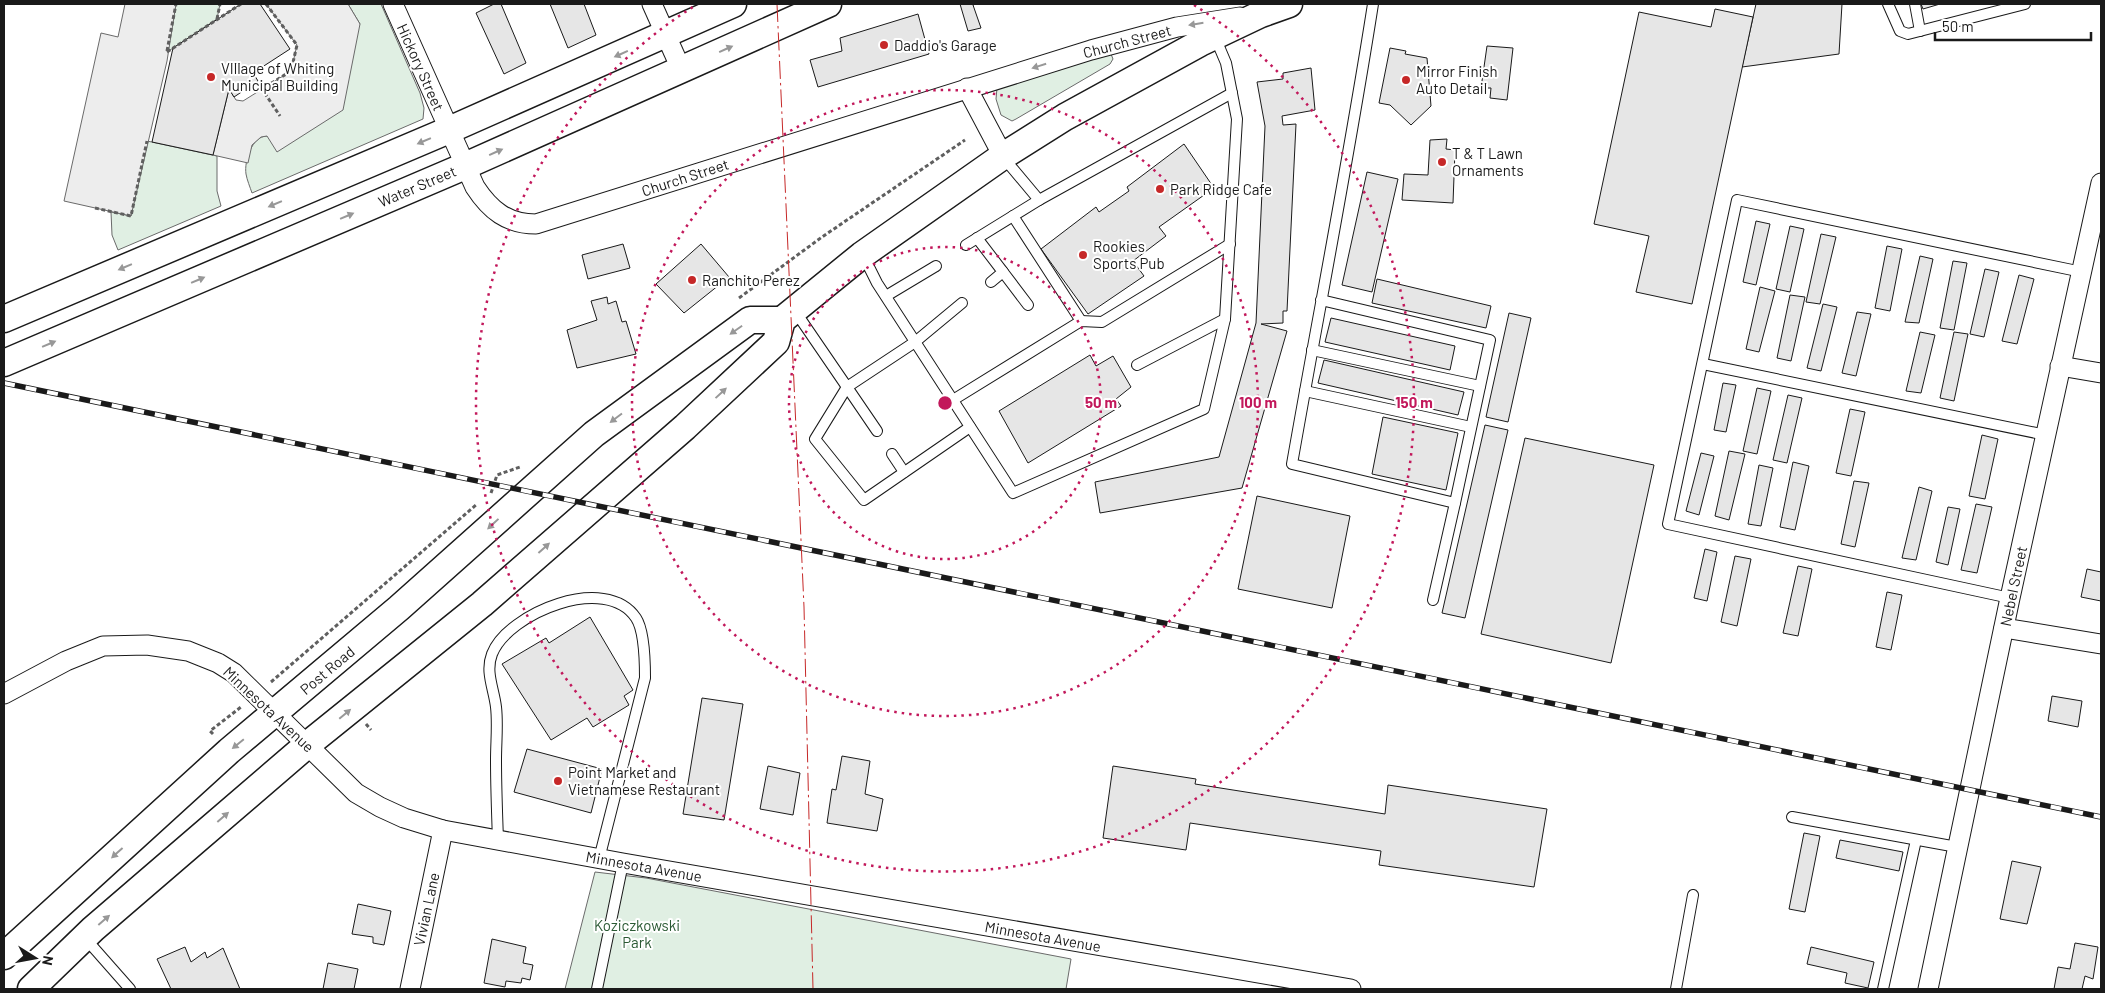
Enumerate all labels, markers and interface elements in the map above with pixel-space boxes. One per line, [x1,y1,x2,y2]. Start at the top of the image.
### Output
scale bar [1935,10,2091,42]
text: 50 m [1942,17,1974,35]
one-way arrow [1187,20,1203,28]
street label: Hickory Street [394,21,448,113]
street label: Church Street [1081,21,1173,61]
place label: Daddio's Garage [894,36,997,54]
marker: Daddio's Garage [878,39,890,51]
one-way arrow [719,45,733,53]
one-way arrow [614,50,628,58]
place label: VIllage of Whiting Municipal Building [221,59,338,94]
one-way arrow [1031,62,1046,70]
place label: Mirror Finish Auto Detail [1416,62,1498,97]
marker: VIllage of Whiting Municipal Building [205,71,217,83]
marker: Mirror Finish Auto Detail [1400,74,1412,86]
one-way arrow [417,137,431,145]
place label: T & T Lawn Ornaments [1452,144,1524,179]
one-way arrow [489,147,503,155]
street label: Church Street [639,154,731,200]
marker: T & T Lawn Ornaments [1436,156,1448,168]
street label: Water Street [375,162,459,210]
place label: Park Ridge Cafe [1170,180,1272,198]
marker: Park Ridge Cafe [1154,183,1166,195]
one-way arrow [268,200,282,208]
one-way arrow [340,212,354,220]
place label: Rookies Sports Pub [1093,237,1165,272]
marker: Rookies Sports Pub [1077,249,1089,261]
one-way arrow [118,264,132,272]
place label: Ranchito Perez [702,271,800,289]
marker: Ranchito Perez [686,274,698,286]
one-way arrow [191,276,205,284]
one-way arrow [730,325,743,335]
one-way arrow [42,340,56,348]
one-way arrow [714,387,726,399]
text: 50 m [1085,393,1117,411]
text: 100 m [1239,393,1277,411]
text: 150 m [1395,393,1433,411]
centre of rings [936,394,954,412]
one-way arrow [609,413,623,423]
one-way arrow [487,518,499,530]
one-way arrow [538,543,551,554]
street label: Nebel Street [1996,544,2030,628]
street label: Post Road [296,642,358,698]
street label: Minnesota Avenue [220,662,318,756]
one-way arrow [338,708,351,719]
one-way arrow [232,738,244,749]
place label: Point Market and Vietnamese Restaurant [568,763,720,798]
marker: Point Market and Vietnamese Restaurant [552,775,564,787]
one-way arrow [216,811,228,823]
one-way arrow [112,847,124,859]
street label: Minnesota Avenue [585,847,703,885]
street label: Vivian Lane [409,871,443,947]
one-way arrow [98,914,111,925]
park label: Koziczkowski Park [594,916,680,951]
street label: Minnesota Avenue [984,917,1102,955]
north arrow [10,933,60,983]
text: N [39,954,57,967]

